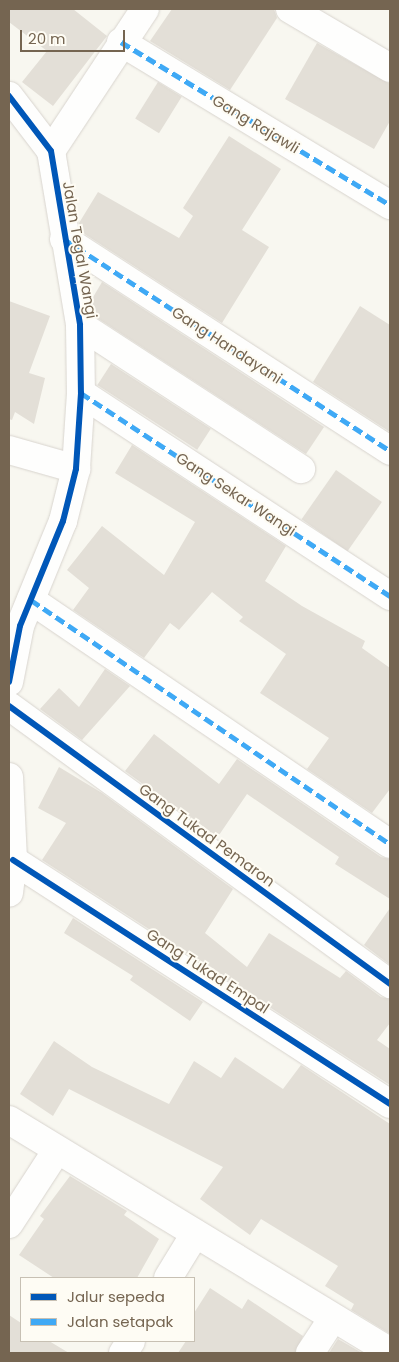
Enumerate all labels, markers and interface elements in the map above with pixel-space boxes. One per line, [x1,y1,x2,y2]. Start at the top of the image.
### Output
scale bar [22,20,128,52]
text: 20 m [28,28,66,49]
street label: Gang Rajawli [209,91,303,157]
street label: Jalan Tegal Wangi [59,180,101,320]
street label: Gang Handayani [168,303,286,387]
street label: Gang Sekar Wangi [173,449,299,539]
street label: Gang Tukad Pemaron [136,780,278,890]
street label: Gang Tukad Empal [143,925,273,1017]
legend [20,1277,195,1342]
text: Jalur sepeda [67,1286,165,1307]
text: Jalan setapak [67,1311,173,1332]

